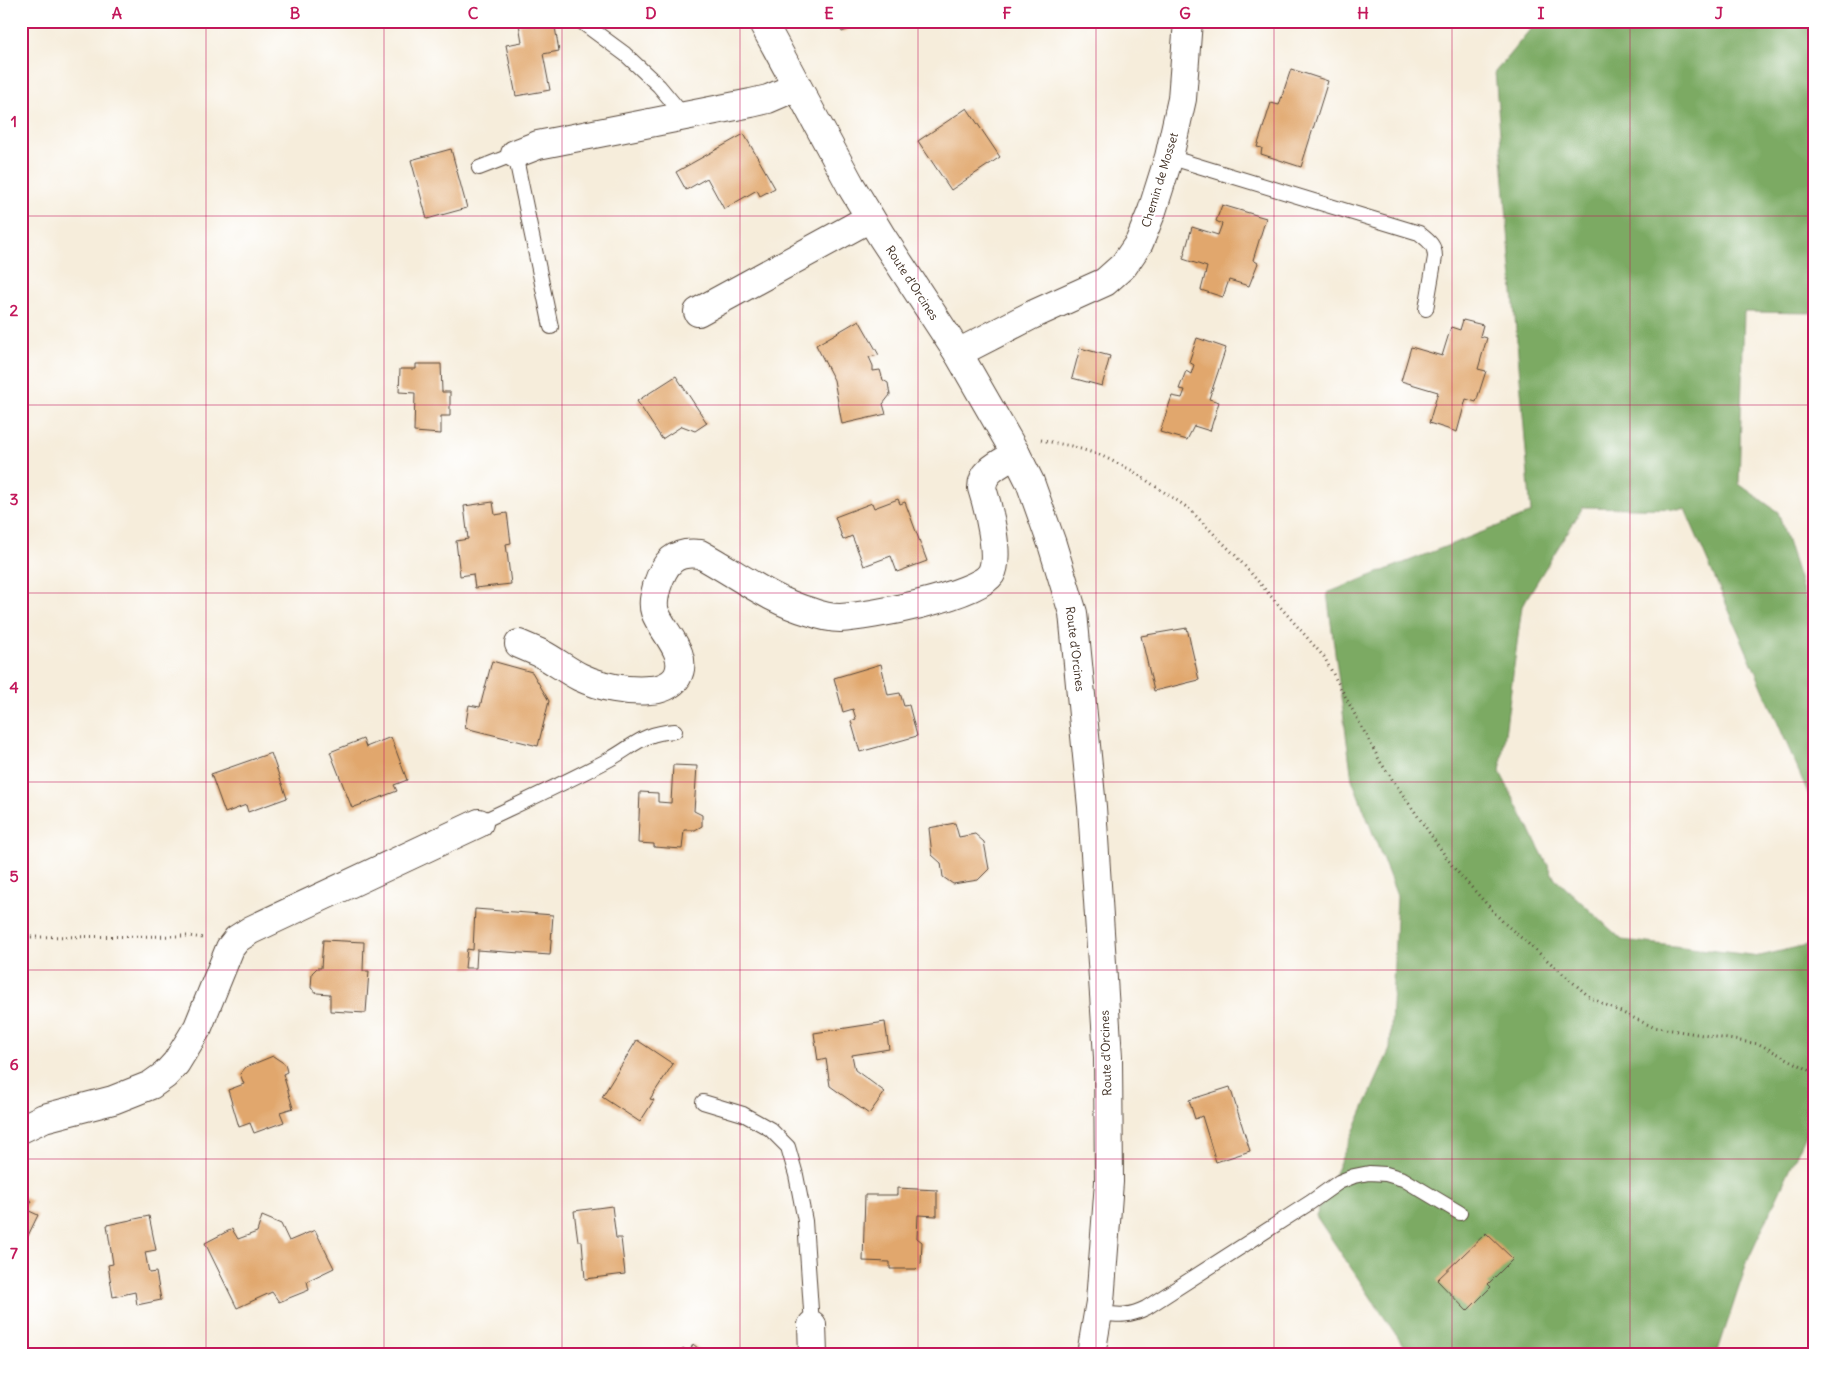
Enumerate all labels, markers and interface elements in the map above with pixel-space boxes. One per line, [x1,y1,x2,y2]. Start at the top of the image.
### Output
text: A [112,3,122,23]
text: B [290,3,301,23]
text: C [468,3,479,23]
text: D [645,3,657,23]
text: E [824,3,834,23]
text: F [1002,3,1012,23]
text: G [1179,3,1191,23]
text: H [1357,3,1369,23]
text: I [1538,3,1545,23]
text: J [1715,3,1724,23]
text: 1 [11,111,17,131]
street label: Chemin de Mosset [1138,131,1181,229]
street label: Route d'Orcines [883,243,942,323]
text: 2 [10,300,19,320]
text: 3 [9,489,19,509]
street label: Route d'Orcines [1063,606,1088,692]
text: 4 [9,677,19,697]
text: 5 [9,866,19,886]
street label: Route d'Orcines [1097,1010,1114,1096]
text: 6 [9,1054,19,1074]
text: 7 [10,1243,18,1263]

